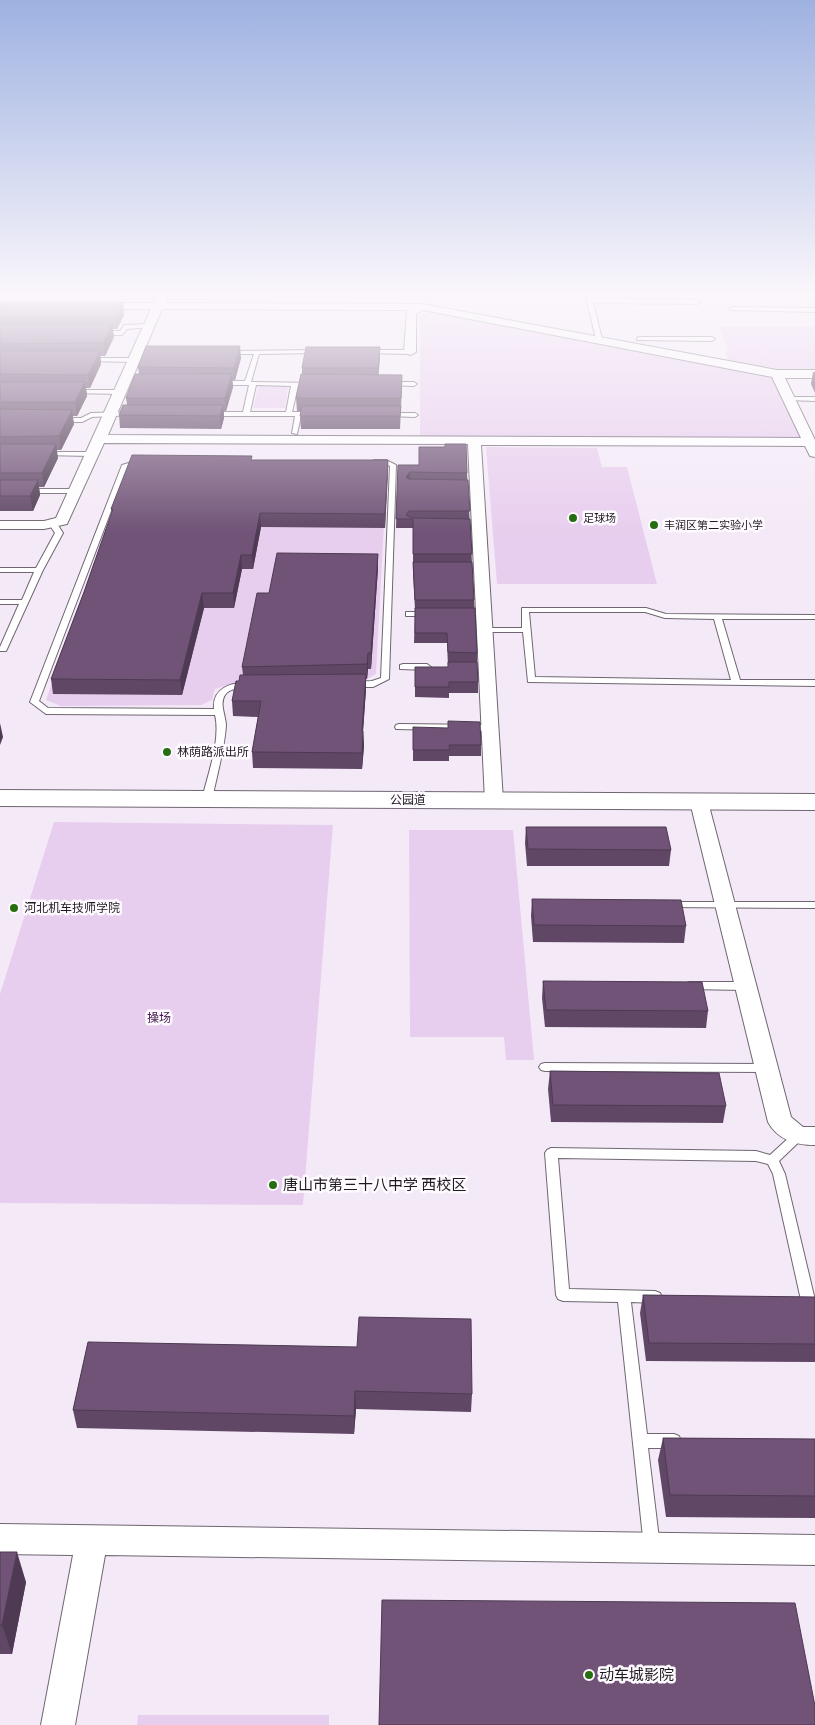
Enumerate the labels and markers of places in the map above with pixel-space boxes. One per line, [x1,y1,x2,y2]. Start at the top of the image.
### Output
marker: 足球场 [567,512,579,524]
place label: 足球场 [583,512,616,525]
marker: 丰润区第二实验小学 [648,519,660,531]
place label: 丰润区第二实验小学 [664,519,763,532]
place label: 林荫路派出所 [177,745,249,760]
marker: 林荫路派出所 [161,746,173,758]
place label: 河北机车技师学院 [24,901,120,916]
marker: 河北机车技师学院 [8,902,20,914]
place label: 唐山市第三十八中学 西校区 [283,1176,466,1194]
marker: 唐山市第三十八中学 西校区 [267,1179,279,1191]
place label: 动车城影院 [599,1666,674,1684]
marker: 动车城影院 [583,1669,595,1681]

